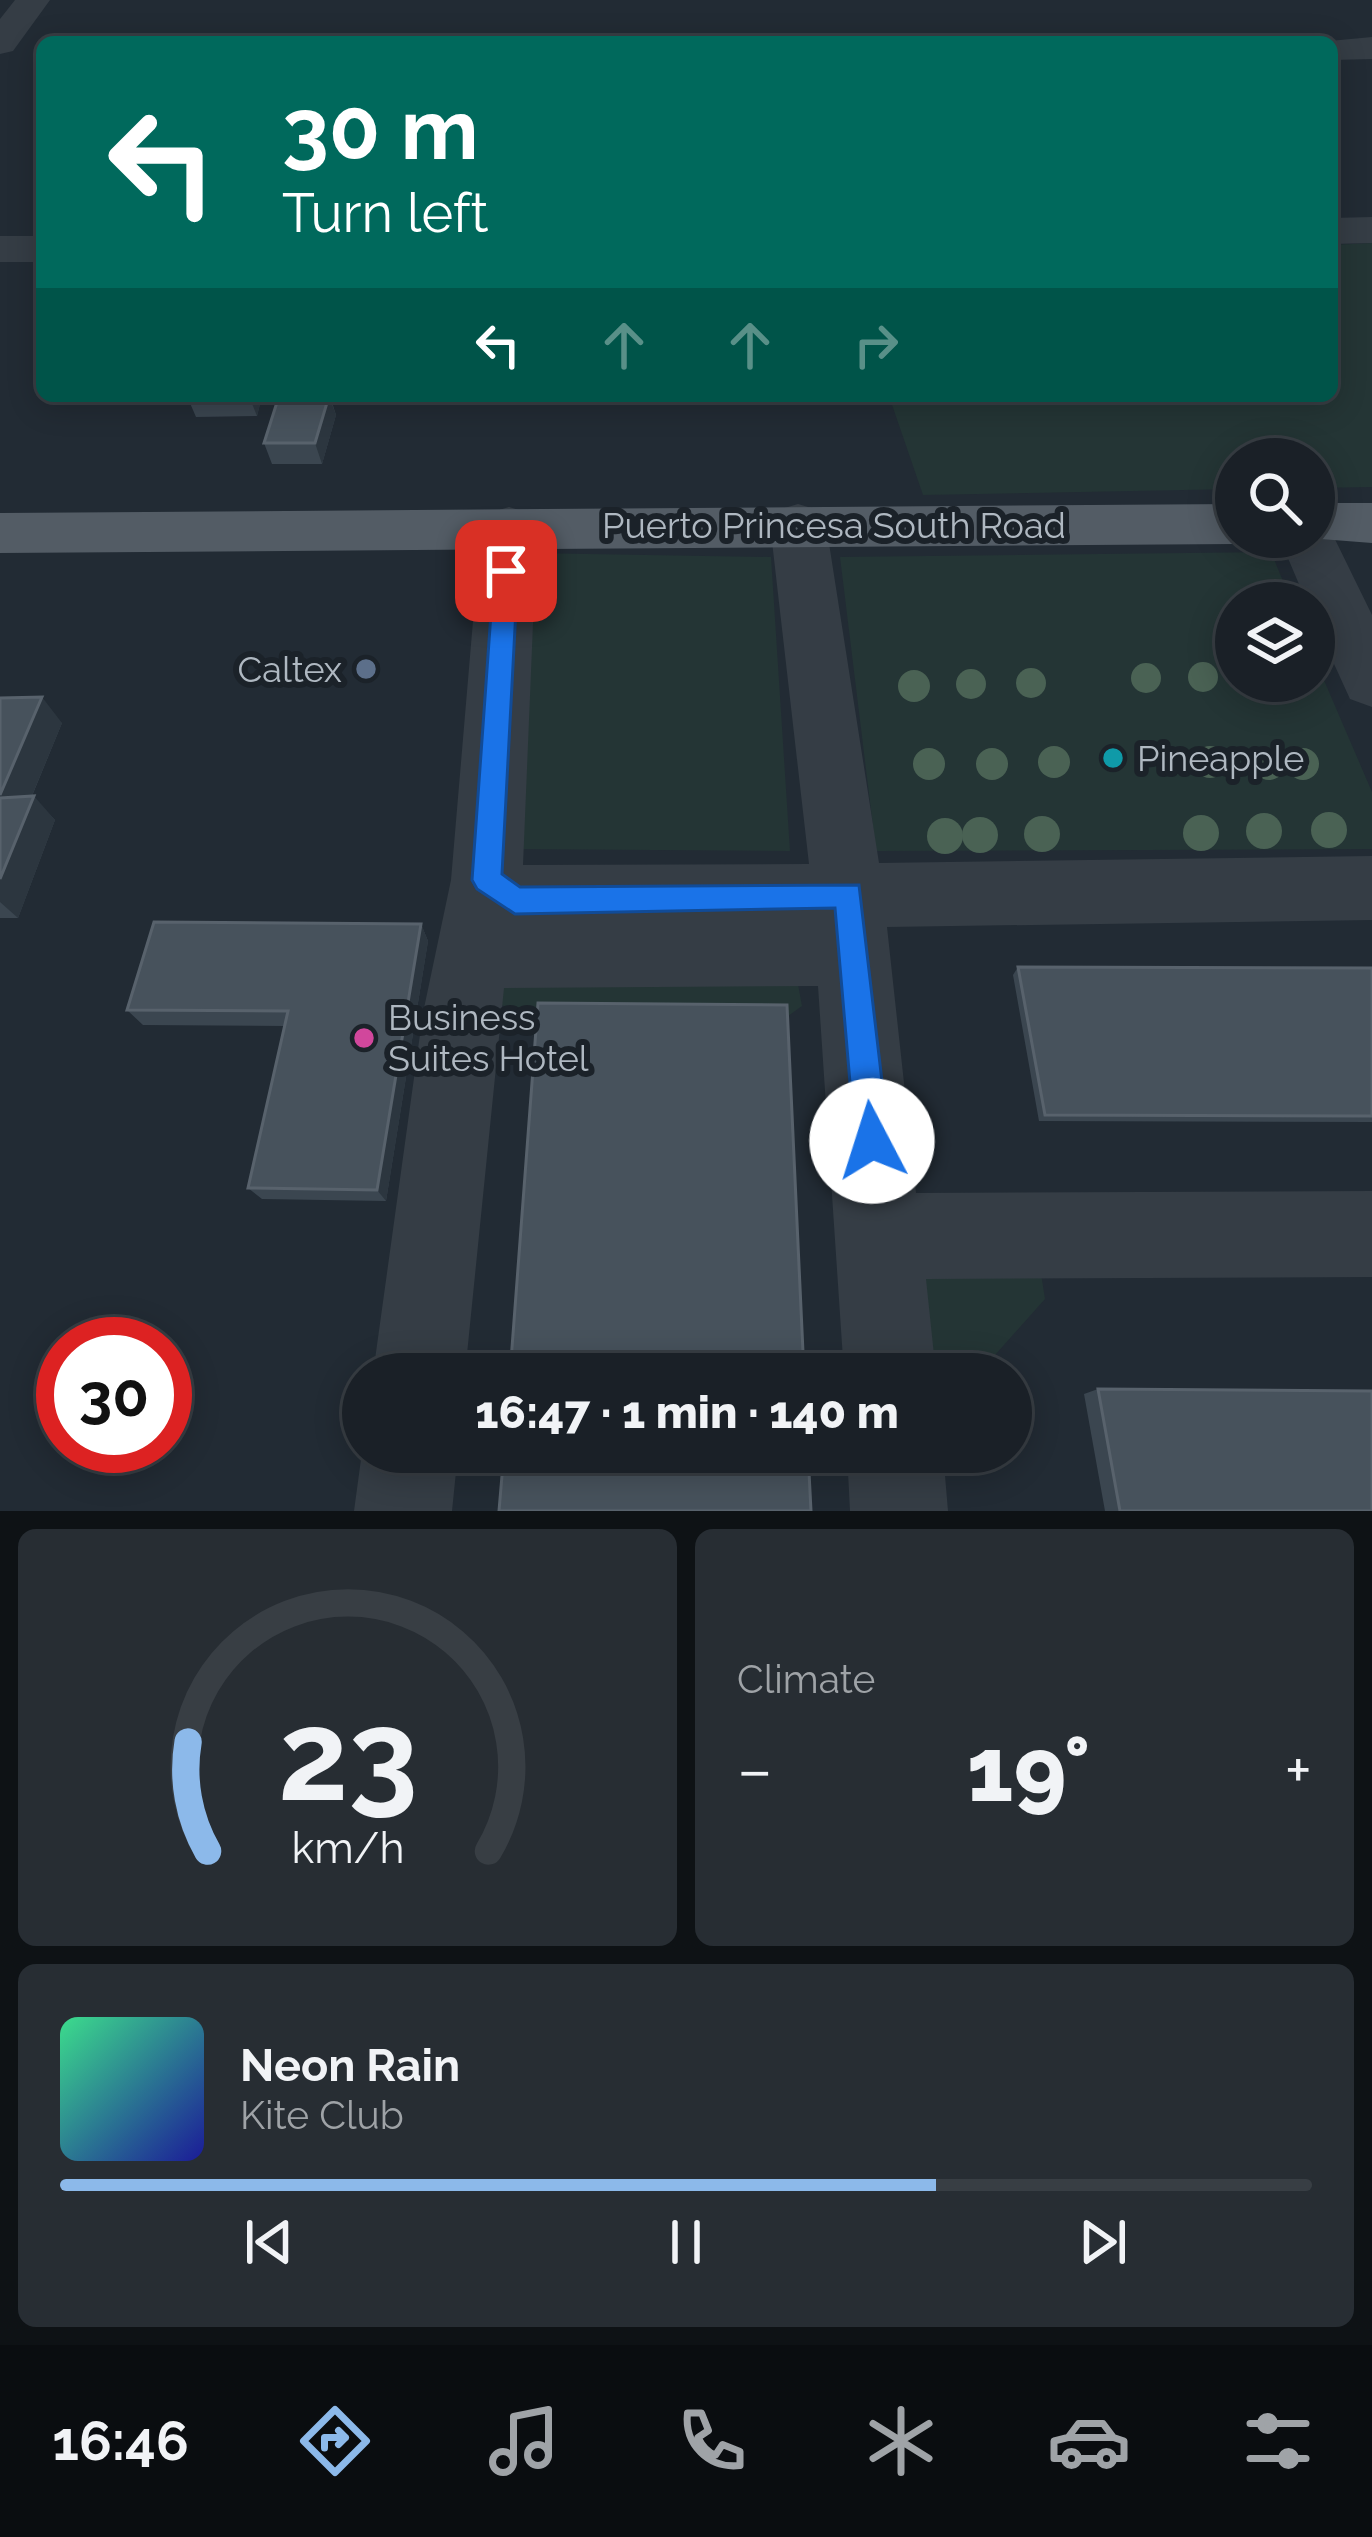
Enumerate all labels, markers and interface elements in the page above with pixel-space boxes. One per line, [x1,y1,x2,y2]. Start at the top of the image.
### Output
text: 30 m [282,80,479,179]
icon: left [84,84,240,240]
text: Turn left [282,181,489,245]
icon: left [465,312,531,378]
icon: ahead [591,312,657,378]
icon: ahead [717,312,783,378]
icon: right [843,312,909,378]
map controls [1215,438,1335,702]
button: search [1215,438,1335,558]
street label: Puerto Princesa South Road [602,504,1066,546]
pin [455,520,557,622]
icon: arrive [473,538,539,604]
button: layers [1215,582,1335,702]
place label: Caltex [238,648,342,690]
marker: Caltex [353,656,379,682]
place label: Pineapple [1137,737,1304,779]
marker: Pineapple [1100,745,1126,771]
place label: Business Suites Hotel [388,996,589,1079]
marker: Business Suites Hotel [351,1025,377,1051]
position arrow [809,1078,935,1204]
speed limit sign: 30 [36,1317,192,1473]
text: 16:47 · 1 min · 140 m [475,1386,899,1439]
text: Climate [737,1656,875,1702]
text: 23 [277,1683,418,1829]
text: 19° [967,1716,1090,1822]
text: − [737,1731,773,1808]
text: + [1285,1731,1312,1808]
text: km/h [291,1822,404,1872]
text: Neon Rain [240,2039,460,2092]
text: Kite Club [240,2092,404,2138]
icon: previous [236,2209,302,2275]
icon: pause [653,2209,719,2275]
icon: next [1070,2209,1136,2275]
icon: directions [293,2399,377,2483]
icon: music [482,2399,566,2483]
icon: phone [670,2399,754,2483]
icon: climate [859,2399,943,2483]
icon: car [1047,2399,1131,2483]
icon: filters [1236,2399,1320,2483]
text: 16:46 [52,2409,189,2473]

